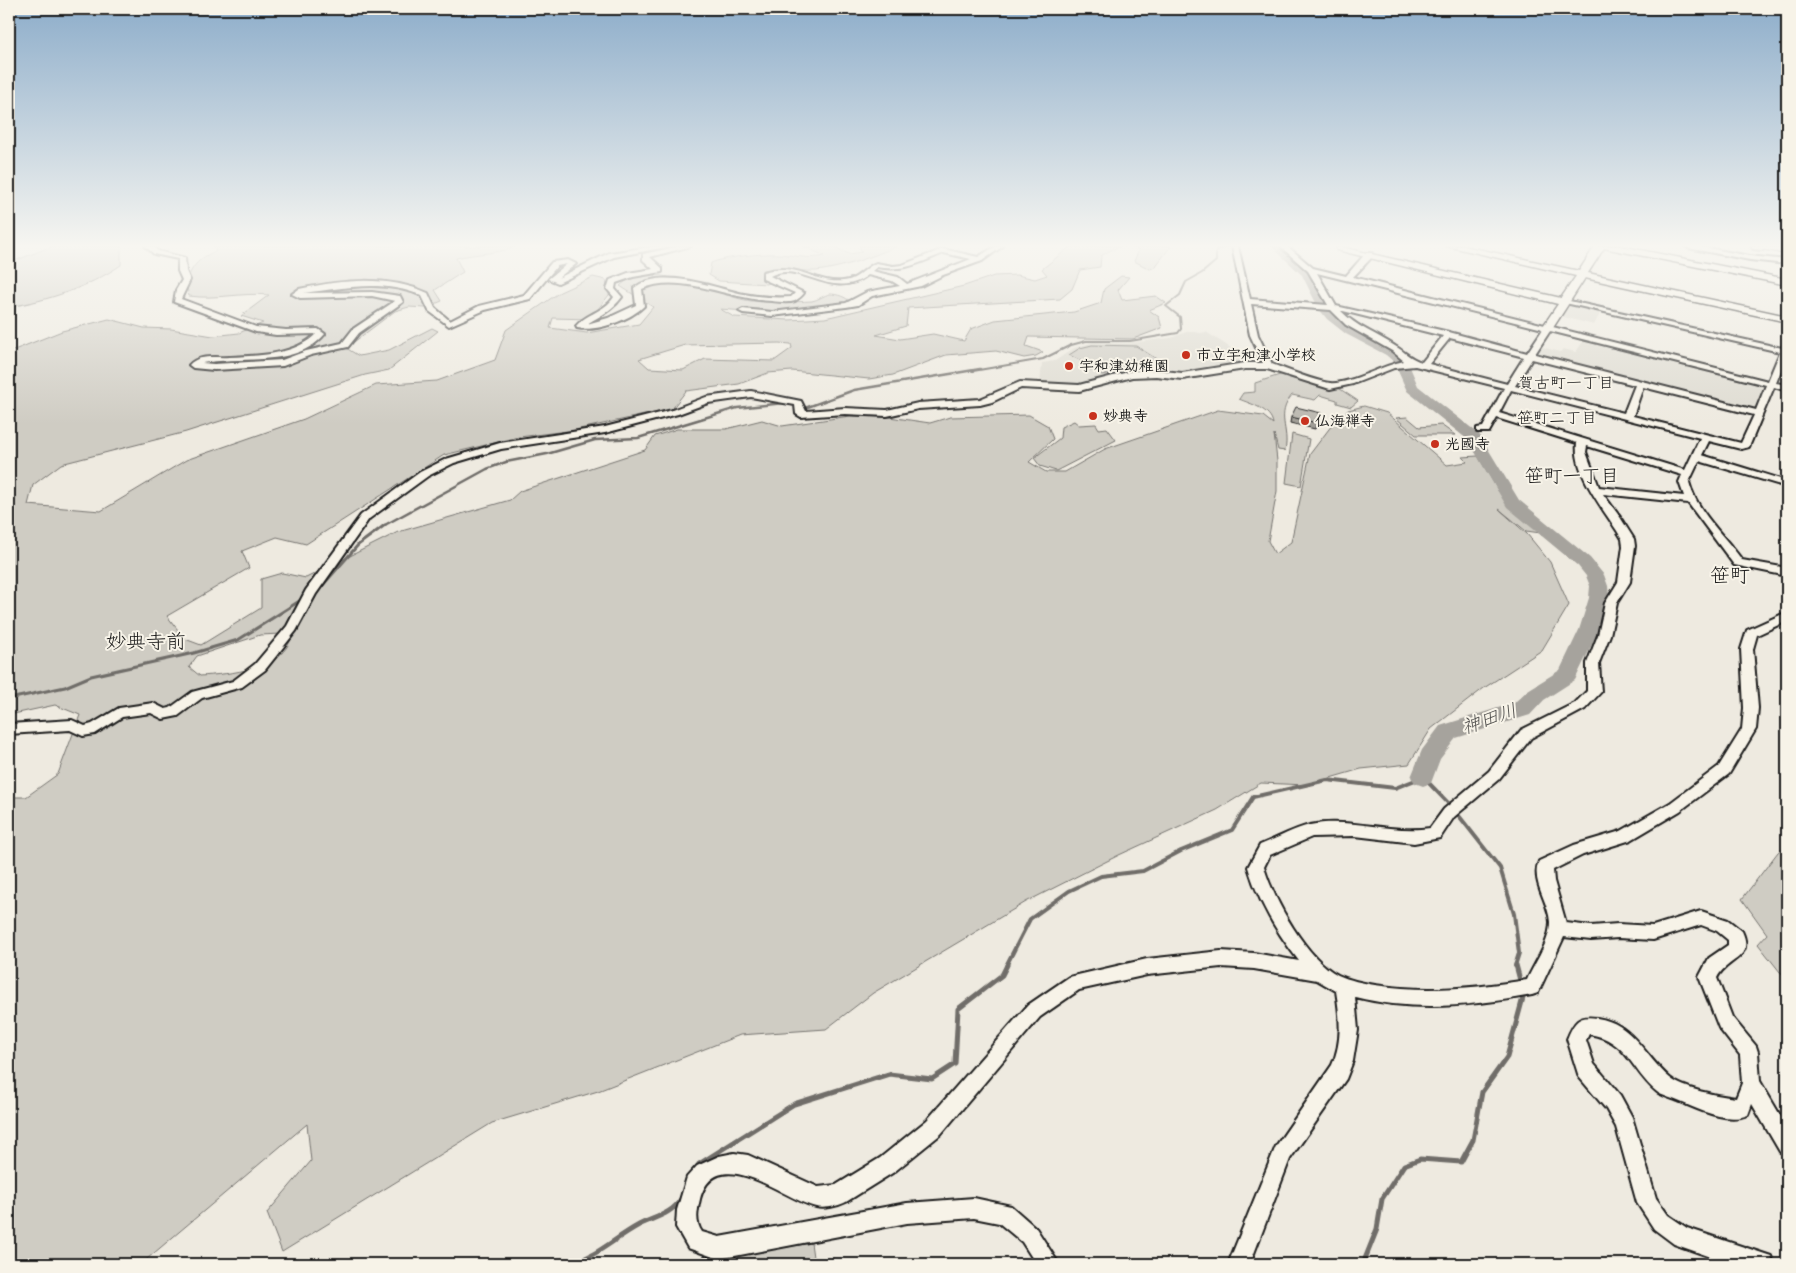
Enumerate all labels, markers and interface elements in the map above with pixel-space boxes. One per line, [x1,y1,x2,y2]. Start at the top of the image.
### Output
place label: 市立宇和津小学校 [1196,345,1316,365]
marker: 市立宇和津小学校 [1180,349,1192,361]
place label: 宇和津幼稚園 [1079,356,1169,376]
marker: 宇和津幼稚園 [1063,360,1075,372]
district label: 賀古町一丁目 [1518,372,1614,393]
place label: 妙典寺 [1103,406,1148,426]
district label: 笹町二丁目 [1517,407,1597,428]
marker: 妙典寺 [1087,410,1099,422]
place label: 仏海禅寺 [1315,411,1375,431]
marker: 仏海禅寺 [1299,415,1311,427]
place label: 光國寺 [1445,434,1490,454]
marker: 光國寺 [1429,438,1441,450]
district label: 笹町一丁目 [1524,463,1620,488]
district label: 笹町 [1710,562,1750,588]
district label: 妙典寺前 [106,628,186,654]
water label: 神田川 [1458,697,1520,740]

